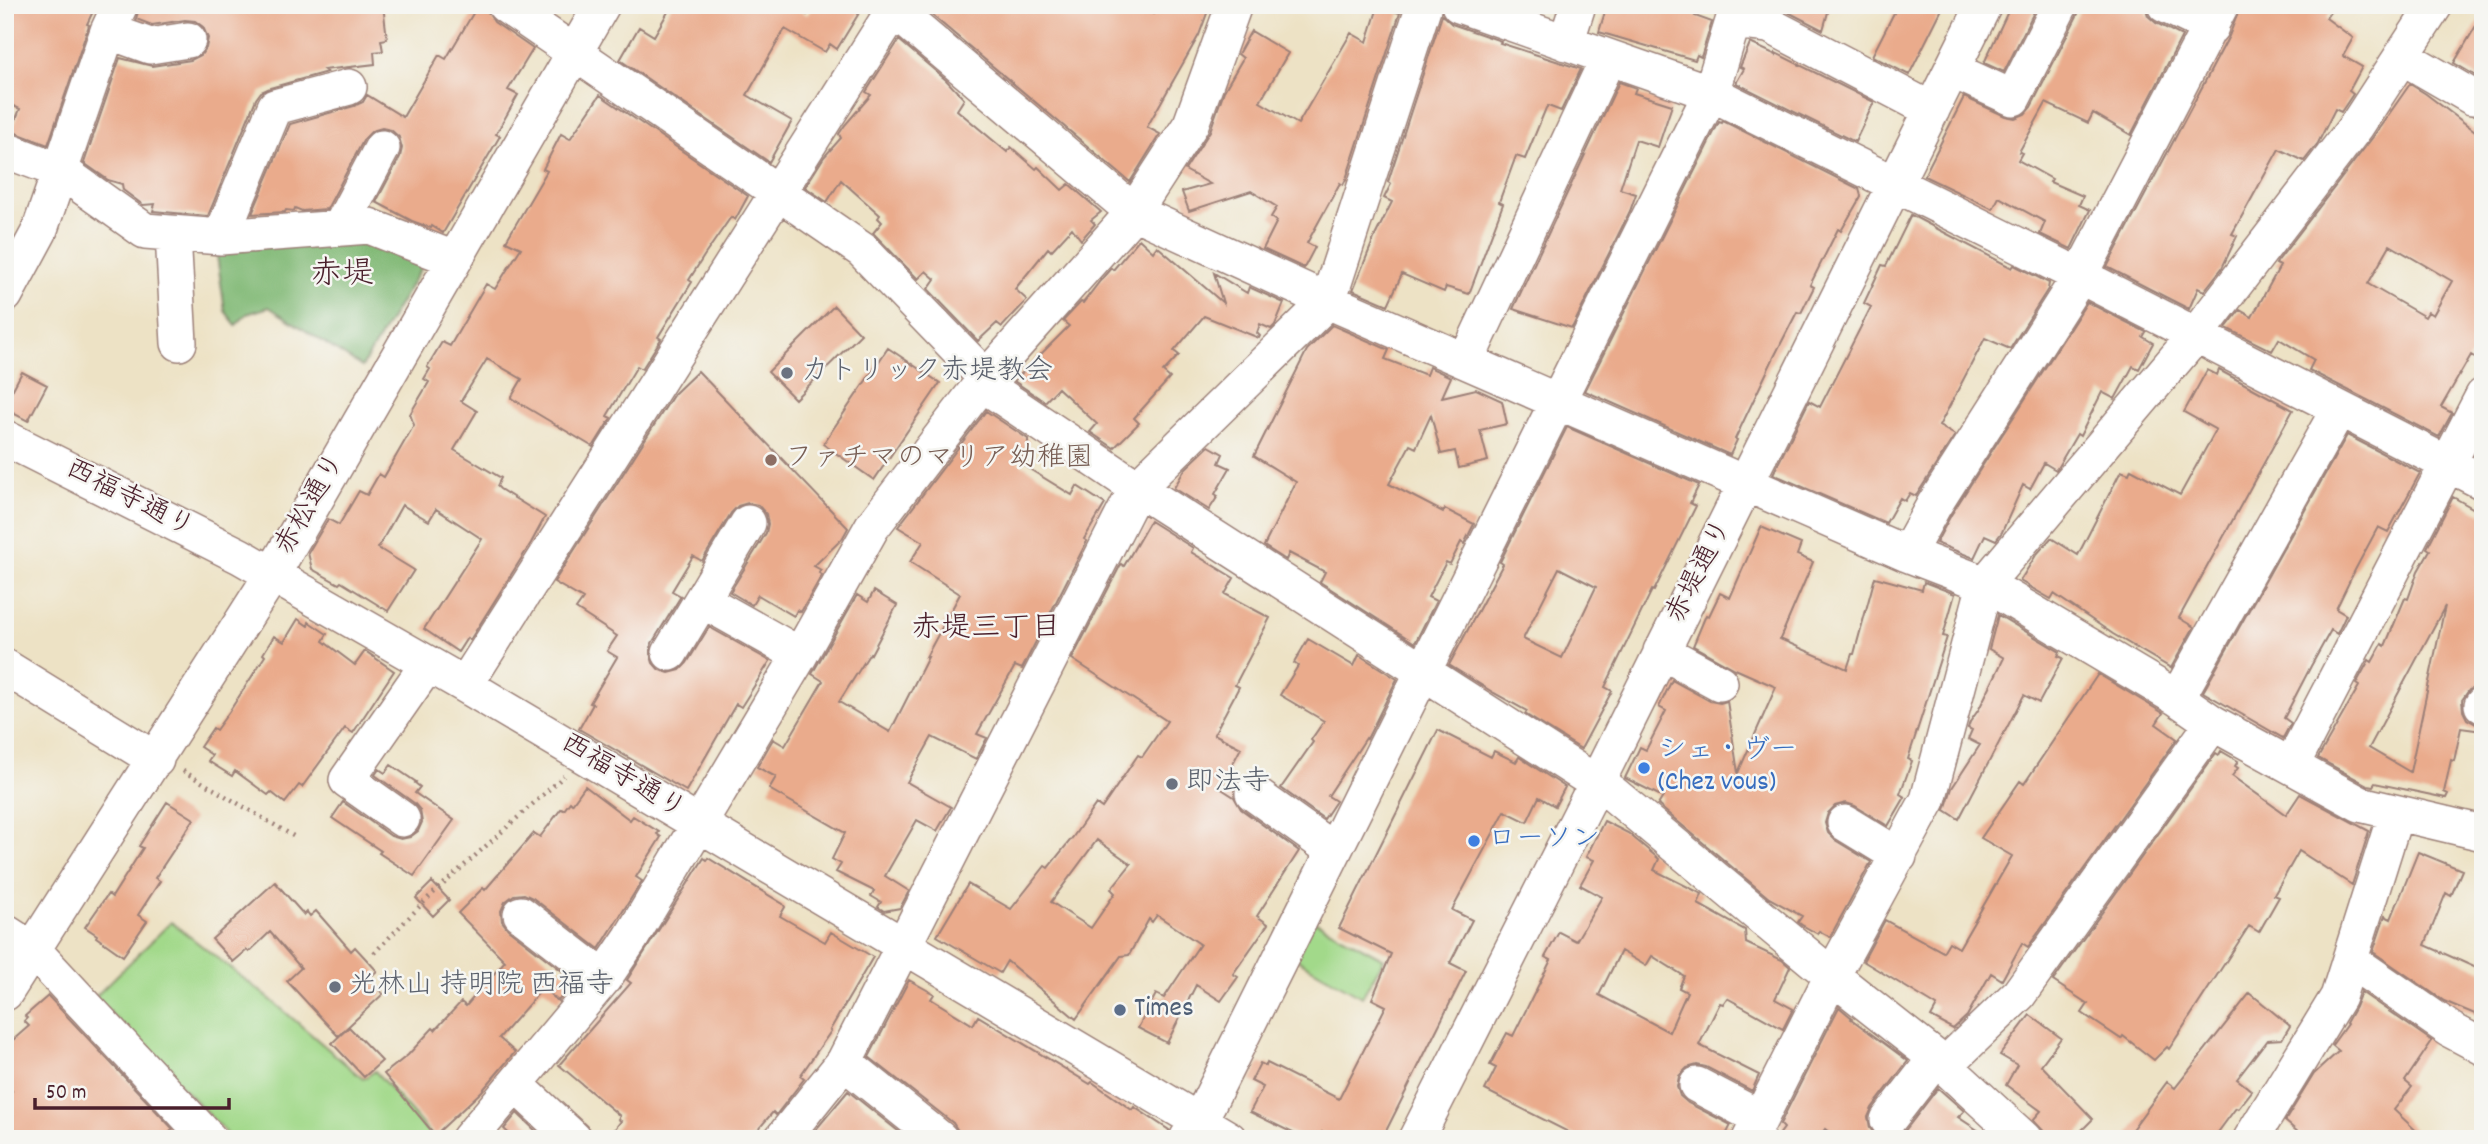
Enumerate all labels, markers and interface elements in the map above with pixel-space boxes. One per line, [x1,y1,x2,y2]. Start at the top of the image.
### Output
district label: 赤堤 [310,253,374,299]
place label: カトリック赤堤教会 [801,353,1053,393]
marker: カトリック赤堤教会 [779,365,795,381]
place label: ファチマのマリア幼稚園 [785,440,1093,480]
street label: 赤松通り [267,446,357,564]
street label: 西福寺通り [58,450,200,550]
marker: ファチマのマリア幼稚園 [763,452,779,468]
street label: 赤堤通り [1658,513,1744,631]
district label: 赤堤三丁目 [911,609,1061,652]
street label: 西福寺通り [552,725,692,831]
place label: シェ・ヴー (Chez vous) [1658,732,1797,804]
marker: シェ・ヴー (Chez vous) [1636,760,1652,776]
place label: 即法寺 [1186,764,1270,804]
marker: 即法寺 [1164,776,1180,792]
place label: ローソン [1488,821,1600,861]
marker: ローソン [1466,833,1482,849]
place label: 光林山 持明院 西福寺 [349,967,614,1007]
marker: 光林山 持明院 西福寺 [327,979,343,995]
place label: Times [1134,990,1194,1030]
marker: Times [1112,1002,1128,1018]
scale bar [35,1067,229,1111]
text: 50 m [46,1079,86,1109]

